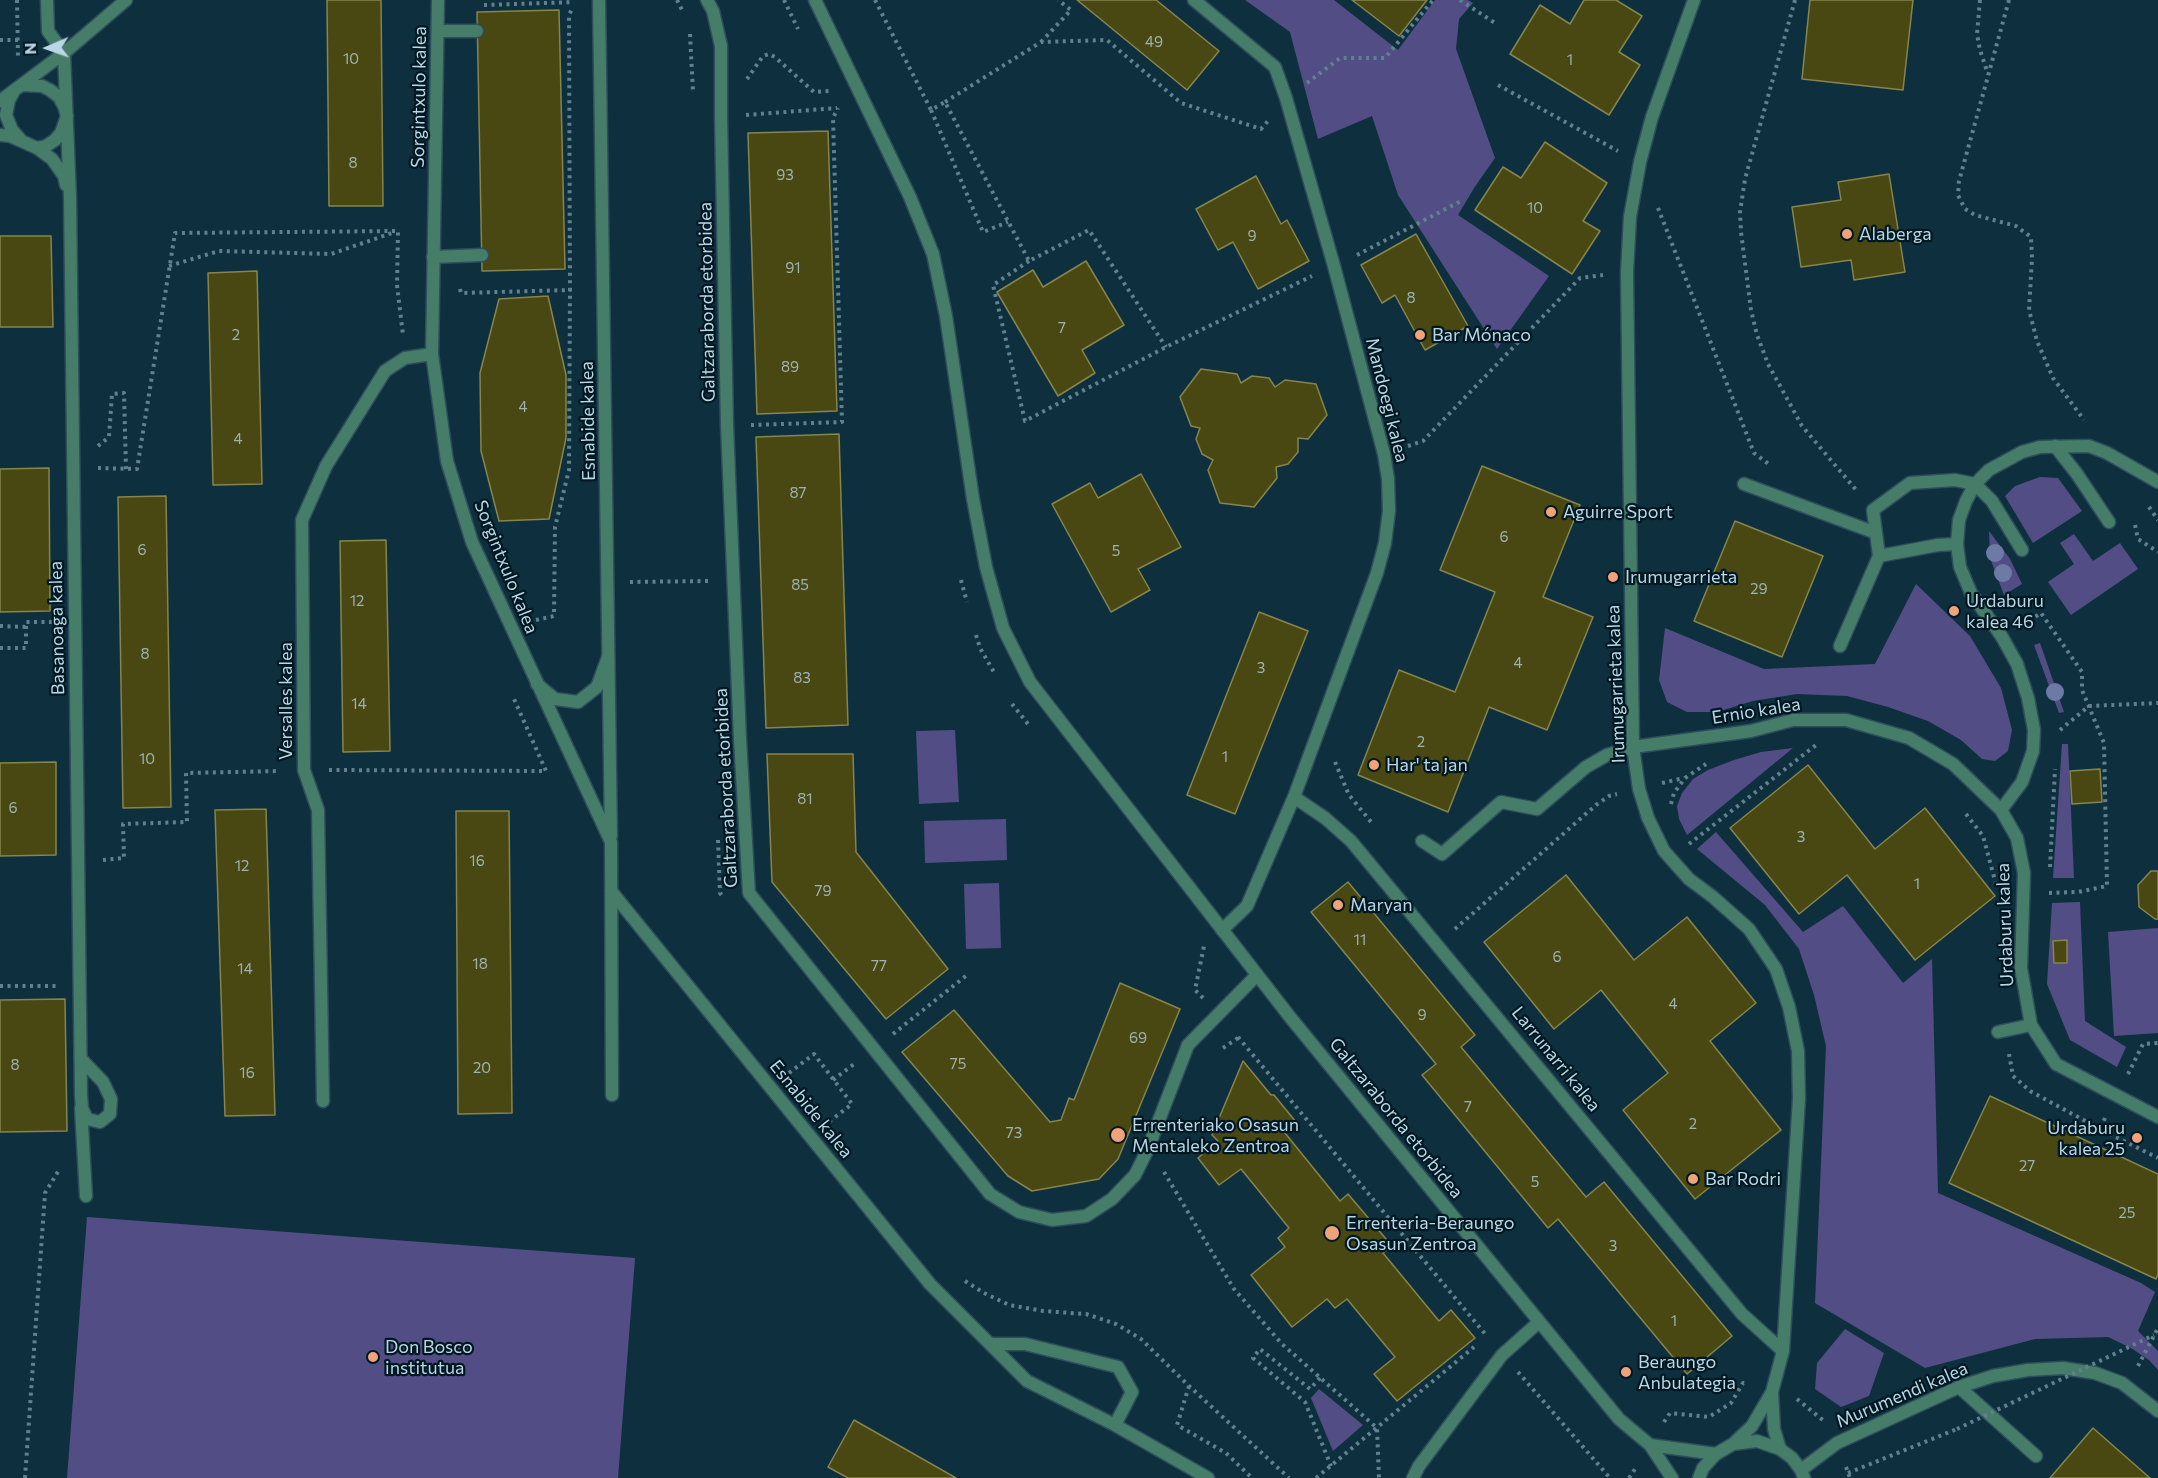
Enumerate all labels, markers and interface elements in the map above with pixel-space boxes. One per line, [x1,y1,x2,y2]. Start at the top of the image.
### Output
north arrow [18,18,78,78]
street label: Sorgintxulo kalea [407,26,431,168]
house number: 49 [1145,33,1163,51]
text: N [20,42,39,55]
house number: 10 [343,50,359,68]
house number: 1 [1567,51,1573,69]
house number: 8 [348,154,358,172]
house number: 93 [776,166,794,184]
house number: 10 [1527,199,1543,217]
street label: Galtzaraborda etorbidea [694,202,720,402]
place label: Alaberga [1859,223,1932,245]
house number: 9 [1247,227,1257,245]
marker: Alaberga [1840,227,1854,241]
house number: 91 [785,259,801,277]
house number: 8 [1406,289,1416,307]
house number: 7 [1058,319,1066,337]
place label: Bar Mónaco [1432,324,1531,346]
house number: 2 [232,326,240,344]
marker: Bar Mónaco [1413,328,1427,342]
street label: Mandoegi kalea [1361,335,1413,465]
house number: 89 [781,358,799,376]
street label: Esnabide kalea [576,361,600,481]
house number: 4 [519,398,527,416]
house number: 4 [234,430,242,448]
house number: 87 [790,484,806,502]
street label: Sorgintxulo kalea [469,497,543,637]
place label: Aguirre Sport [1563,501,1673,523]
marker: Aguirre Sport [1544,505,1558,519]
house number: 6 [1499,528,1509,546]
house number: 6 [137,541,147,559]
house number: 5 [1112,542,1120,560]
street label: Basanoaga kalea [45,561,69,695]
place label: Irumugarrieta [1625,566,1737,588]
marker: Irumugarrieta [1606,570,1620,584]
house number: 85 [791,576,809,594]
house number: 29 [1750,580,1768,598]
place label: Urdaburu kalea 46 [1966,590,2044,632]
house number: 12 [350,592,364,610]
marker: Urdaburu kalea 46 [1947,604,1961,618]
street label: Irumugarrieta kalea [1602,605,1630,763]
street label: Versalles kalea [275,642,297,760]
house number: 8 [140,645,150,663]
house number: 4 [1514,654,1522,672]
house number: 3 [1257,659,1265,677]
house number: 83 [793,669,811,687]
street label: Galtzaraborda etorbidea [710,688,742,888]
street label: Ernio kalea [1710,693,1802,729]
house number: 14 [351,695,367,713]
house number: 2 [1417,733,1425,751]
house number: 1 [1222,748,1228,766]
house number: 10 [139,750,155,768]
place label: Har' ta jan [1386,754,1468,776]
marker: Har' ta jan [1367,758,1381,772]
house number: 81 [797,790,813,808]
house number: 6 [8,799,18,817]
house number: 3 [1797,828,1805,846]
house number: 16 [469,852,485,870]
house number: 12 [235,857,249,875]
street label: Urdaburu kalea [1992,863,2018,987]
house number: 1 [1914,875,1920,893]
house number: 79 [815,882,831,900]
place label: Maryan [1350,894,1413,916]
marker: Maryan [1331,898,1345,912]
house number: 11 [1354,931,1366,949]
house number: 6 [1552,948,1562,966]
house number: 18 [472,955,488,973]
house number: 77 [871,957,887,975]
house number: 14 [237,960,253,978]
house number: 4 [1669,995,1677,1013]
street label: Larrunarri kalea [1507,1002,1605,1116]
house number: 9 [1417,1006,1427,1024]
house number: 69 [1129,1029,1147,1047]
street label: Galtzaraborda etorbidea [1325,1033,1467,1203]
house number: 75 [950,1055,966,1073]
house number: 8 [10,1056,20,1074]
street label: Esnabide kalea [765,1056,857,1162]
house number: 20 [473,1059,491,1077]
house number: 16 [239,1064,255,1082]
house number: 7 [1464,1098,1472,1116]
place label: Errenteriako Osasun Mentaleko Zentroa [1132,1114,1299,1156]
house number: 2 [1689,1115,1697,1133]
place label: Urdaburu kalea 25 [2047,1117,2125,1160]
house number: 73 [1006,1124,1022,1142]
marker: Errenteriako Osasun Mentaleko Zentroa [1109,1126,1127,1144]
marker: Urdaburu kalea 25 [2130,1131,2144,1145]
house number: 27 [2019,1157,2035,1175]
place label: Bar Rodri [1705,1168,1781,1190]
marker: Bar Rodri [1686,1172,1700,1186]
house number: 5 [1531,1173,1539,1191]
house number: 25 [2119,1204,2135,1222]
place label: Errenteria-Beraungo Osasun Zentroa [1346,1212,1514,1254]
marker: Errenteria-Beraungo Osasun Zentroa [1323,1224,1341,1242]
house number: 3 [1609,1237,1617,1255]
house number: 1 [1671,1312,1677,1330]
place label: Don Bosco institutua [385,1336,473,1378]
marker: Don Bosco institutua [366,1350,380,1364]
place label: Beraungo Anbulategia [1638,1351,1736,1394]
street label: Murumendi kalea [1833,1357,1971,1433]
marker: Beraungo Anbulategia [1619,1365,1633,1379]

